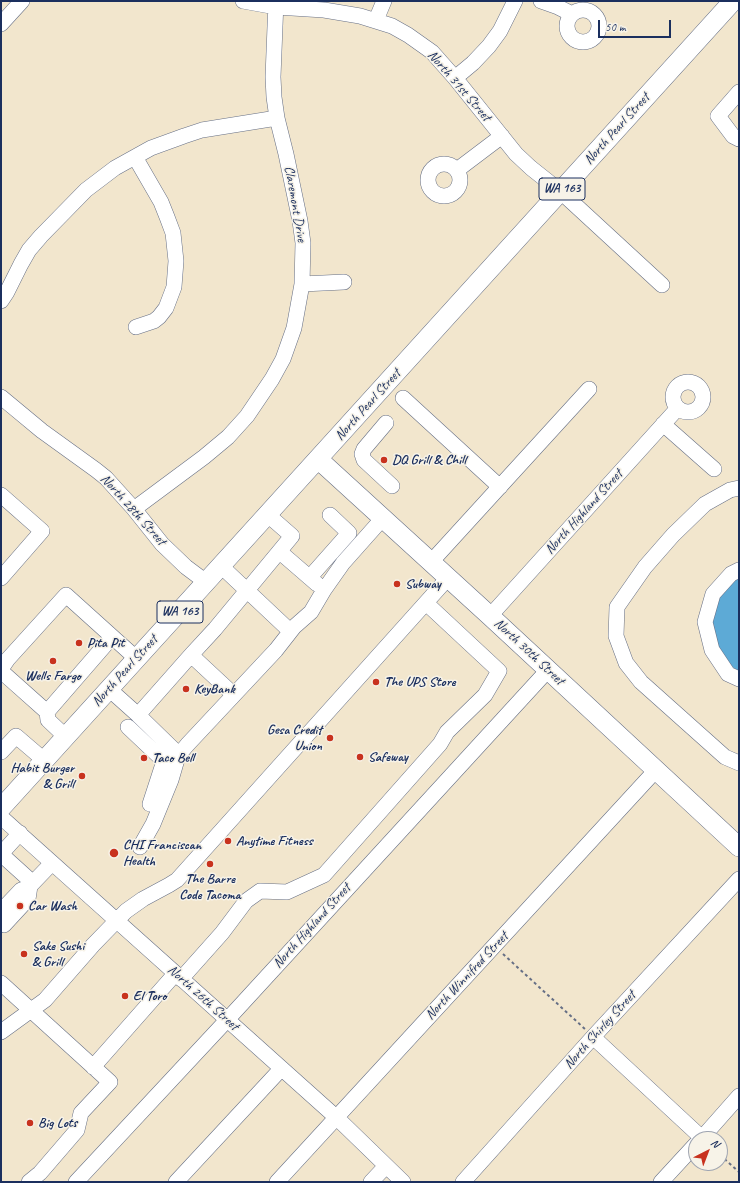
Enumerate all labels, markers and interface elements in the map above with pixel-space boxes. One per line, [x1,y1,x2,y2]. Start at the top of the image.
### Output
scale bar [600,12,673,38]
text: 50 m [605,19,625,35]
street label: North 31st Street [424,47,494,125]
street label: North Pearl Street [581,90,653,168]
street label: Claremont Drive [280,165,310,243]
road number: WA 163 [539,178,585,200]
street label: North Pearl Street [332,366,404,444]
place label: DQ Grill & Chill [392,452,466,468]
marker: DQ Grill & Chill [379,455,389,465]
street label: North Highland Street [541,466,627,558]
street label: North 28th Street [97,471,169,549]
place label: Subway [405,576,441,592]
marker: Subway [392,579,402,589]
road number: WA 163 [157,601,203,623]
street label: North 30th Street [490,615,568,689]
street label: North Pearl Street [89,632,161,710]
place label: Pita Pit [87,635,124,651]
marker: Pita Pit [74,638,84,648]
marker: Wells Fargo [48,656,58,666]
place label: Wells Fargo [25,668,81,684]
place label: The UPS Store [384,674,455,690]
marker: The UPS Store [371,677,381,687]
place label: KeyBank [194,681,235,697]
marker: KeyBank [181,684,191,694]
place label: Gesa Credit Union [267,722,322,754]
marker: Gesa Credit Union [325,733,335,743]
place label: Safeway [368,749,408,765]
place label: Taco Bell [152,750,194,766]
marker: Safeway [355,752,365,762]
marker: Taco Bell [139,753,149,763]
place label: Habit Burger & Grill [10,760,74,792]
marker: Habit Burger & Grill [77,771,87,781]
place label: Anytime Fitness [236,833,313,849]
marker: Anytime Fitness [223,836,233,846]
place label: CHI Franciscan Health [123,837,201,870]
marker: CHI Franciscan Health [108,847,120,859]
marker: The Barre Code Tacoma [205,859,215,869]
place label: The Barre Code Tacoma [179,871,241,904]
street label: North Highland Street [269,880,355,972]
place label: Car Wash [28,898,77,914]
marker: Car Wash [15,901,25,911]
street label: North Winnifred Street [422,929,512,1023]
place label: Sake Sushi & Grill [32,938,84,970]
marker: Sake Sushi & Grill [19,949,29,959]
street label: North 26th Street [164,962,242,1034]
street label: North Shirley Street [560,987,640,1073]
place label: El Toro [133,988,167,1004]
marker: El Toro [120,991,130,1001]
place label: Big Lots [38,1115,77,1131]
marker: Big Lots [25,1118,35,1128]
north arrow [688,1131,728,1171]
text: N [708,1135,723,1150]

